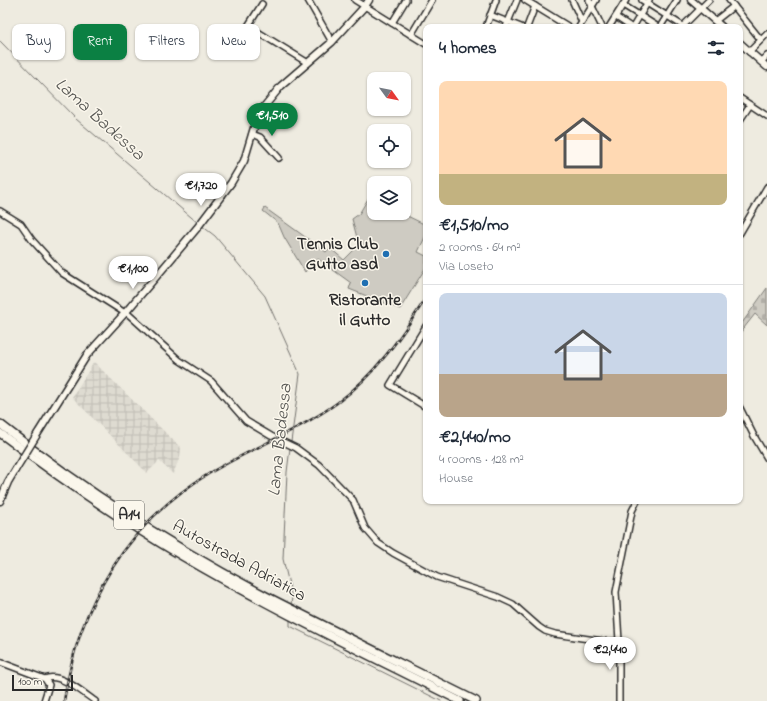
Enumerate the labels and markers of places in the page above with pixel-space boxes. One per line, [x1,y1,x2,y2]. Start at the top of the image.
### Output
pin: €1,510 [239,103,305,137]
pin: €1,720 [168,173,234,207]
place label: Tennis Club Gutto asd [297,232,378,277]
marker: Tennis Club Gutto asd [381,249,391,259]
pin: €1,100 [100,256,166,290]
marker: Ristorante il Gutto [360,278,370,288]
place label: Ristorante il Gutto [329,288,402,333]
pin: €2,440 [577,637,643,671]

